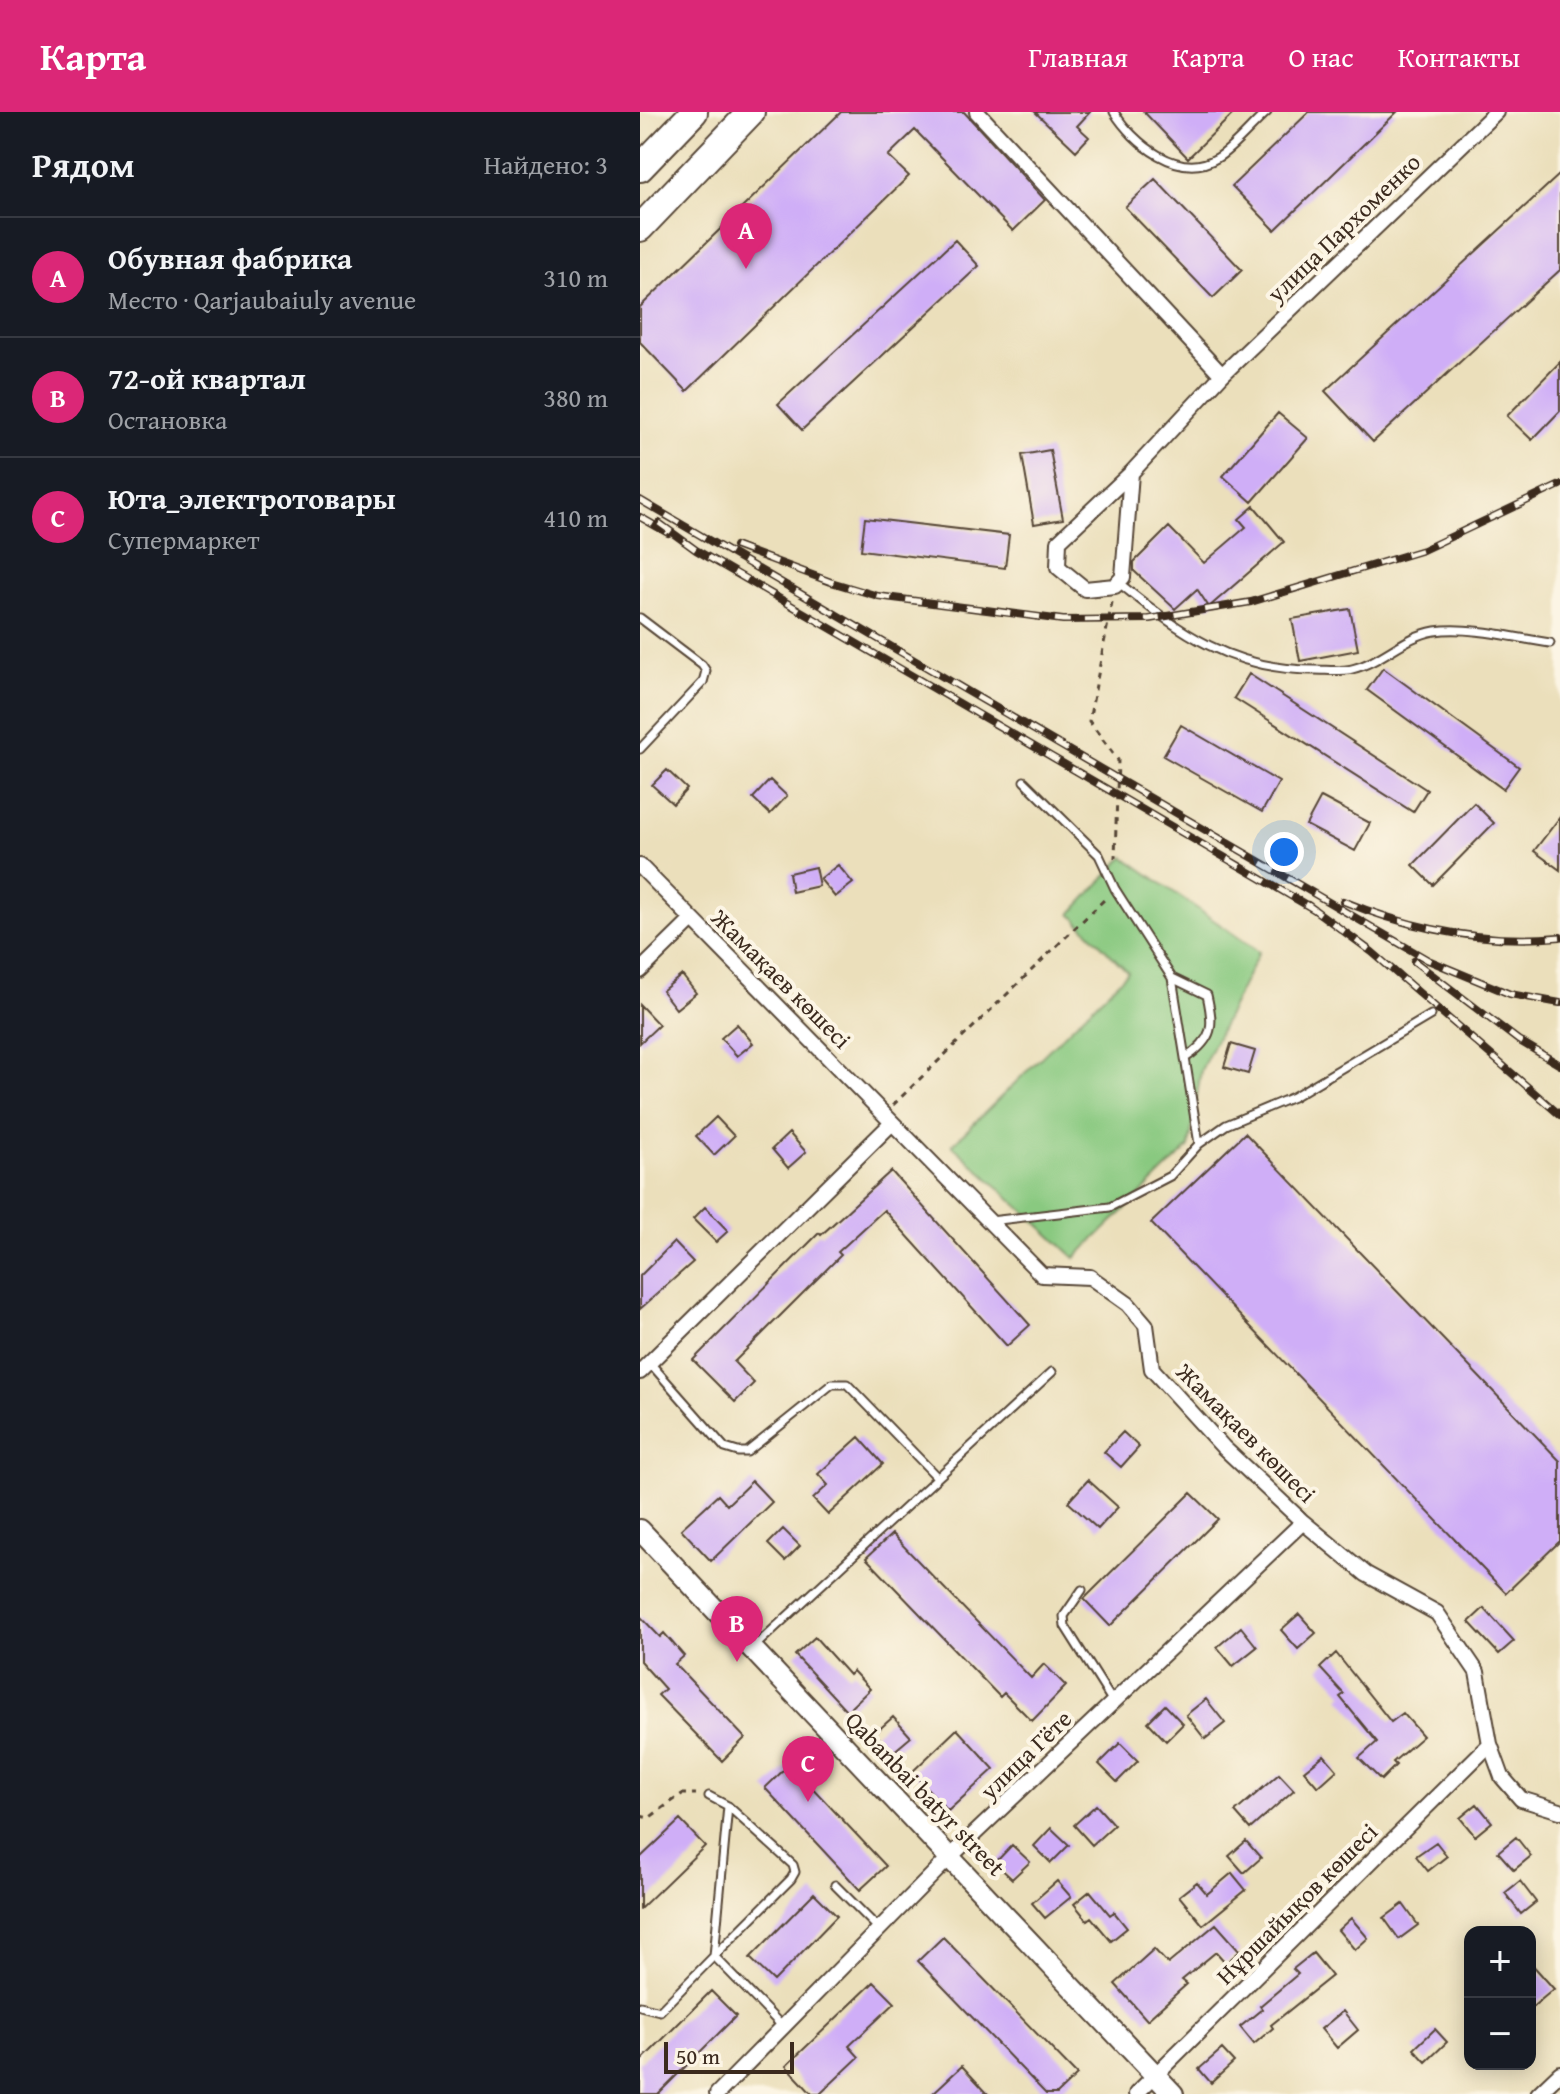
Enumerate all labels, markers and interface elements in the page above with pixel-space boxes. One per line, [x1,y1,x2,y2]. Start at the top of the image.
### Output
text: Карта [40,28,146,84]
text: Главная [1028,36,1128,77]
text: Карта [1172,36,1244,77]
text: О нас [1288,36,1354,77]
text: Контакты [1398,36,1520,77]
text: Рядом [32,140,135,189]
text: Найдено: 3 [484,145,608,184]
street label: улица Пархоменко [1258,145,1428,311]
pin: A [720,203,772,269]
text: Обувная фабрика [108,236,353,280]
text: A [50,258,66,297]
text: 310 m [543,258,608,297]
text: Место · Qarjaubaiuly avenue [108,280,416,319]
text: 72-ой квартал [108,356,306,400]
text: B [50,378,66,417]
text: 380 m [543,378,608,417]
text: Остановка [108,400,227,439]
text: Юта_электротовары [108,476,396,520]
text: C [51,498,65,537]
text: 410 m [543,498,608,537]
text: Супермаркет [108,520,260,559]
your location [1264,832,1304,872]
street label: Жамақаев көшесі [703,900,859,1057]
street label: Жамақаев көшесі [1168,1354,1324,1511]
pin: B [711,1596,763,1662]
street label: улица Гёте [971,1702,1079,1808]
street label: Qabanbai batyr street [837,1704,1014,1884]
pin: C [782,1736,834,1802]
street label: Нұршайықов көшесі [1208,1815,1386,1992]
map controls [1464,1926,1536,2070]
button: + [1464,1926,1536,1998]
button: − [1464,1998,1536,2070]
scale bar [664,2038,794,2074]
text: 50 m [676,2040,720,2072]

